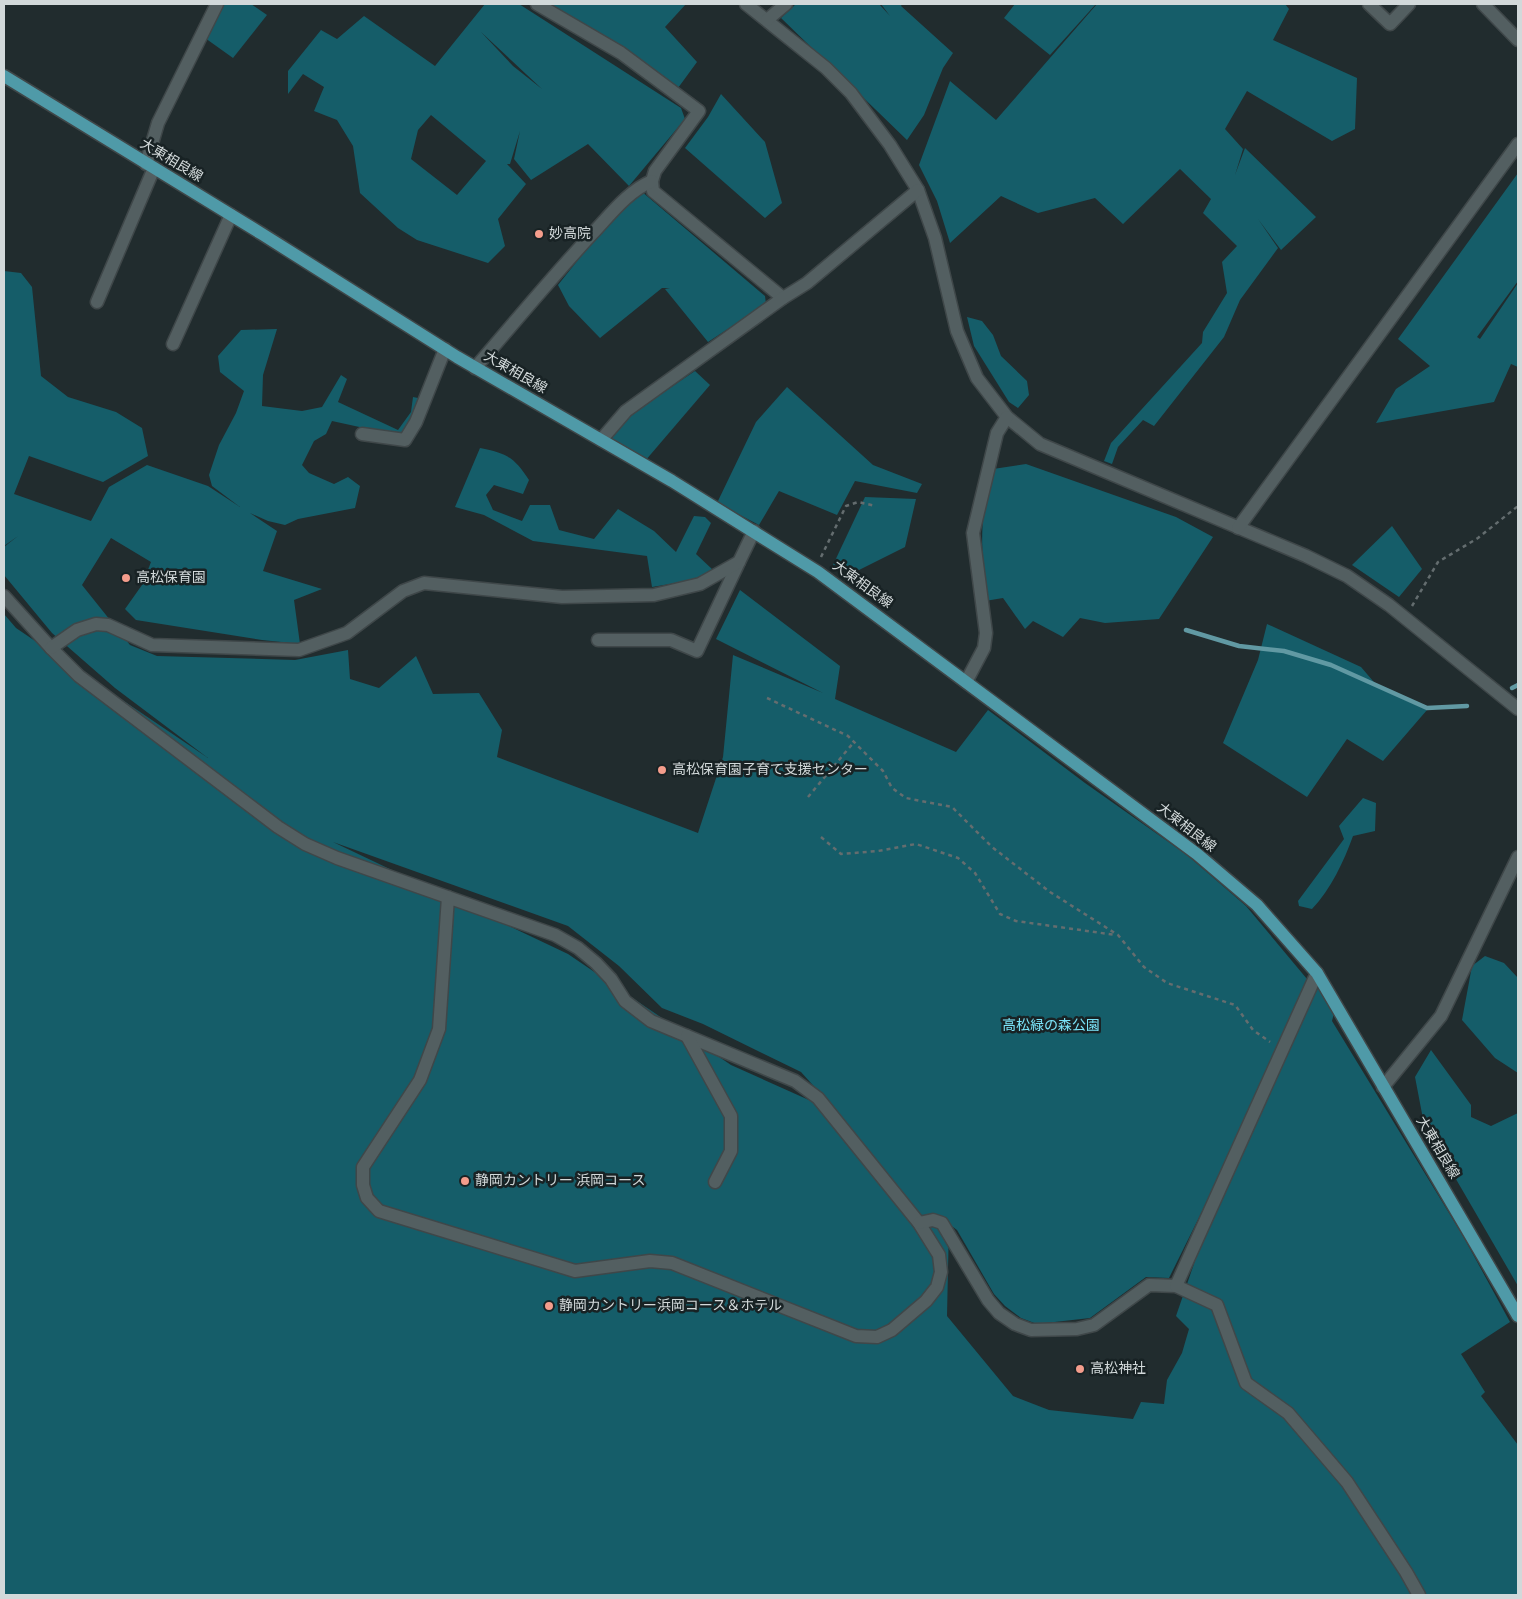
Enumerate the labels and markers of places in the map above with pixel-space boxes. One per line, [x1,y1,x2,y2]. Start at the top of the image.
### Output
place label: 妙高院 [549,226,591,243]
marker: 妙高院 [533,228,545,240]
place label: 高松保育園 [136,570,206,587]
marker: 高松保育園 [120,572,132,584]
place label: 高松保育園子育て支援センター [672,762,868,779]
marker: 高松保育園子育て支援センター [656,764,668,776]
place label: 静岡カントリー 浜岡コース [475,1172,646,1190]
marker: 静岡カントリー 浜岡コース [459,1175,471,1187]
place label: 静岡カントリー浜岡コース＆ホテル [559,1297,782,1315]
marker: 静岡カントリー浜岡コース＆ホテル [543,1300,555,1312]
place label: 高松神社 [1090,1361,1146,1378]
marker: 高松神社 [1074,1363,1086,1375]

